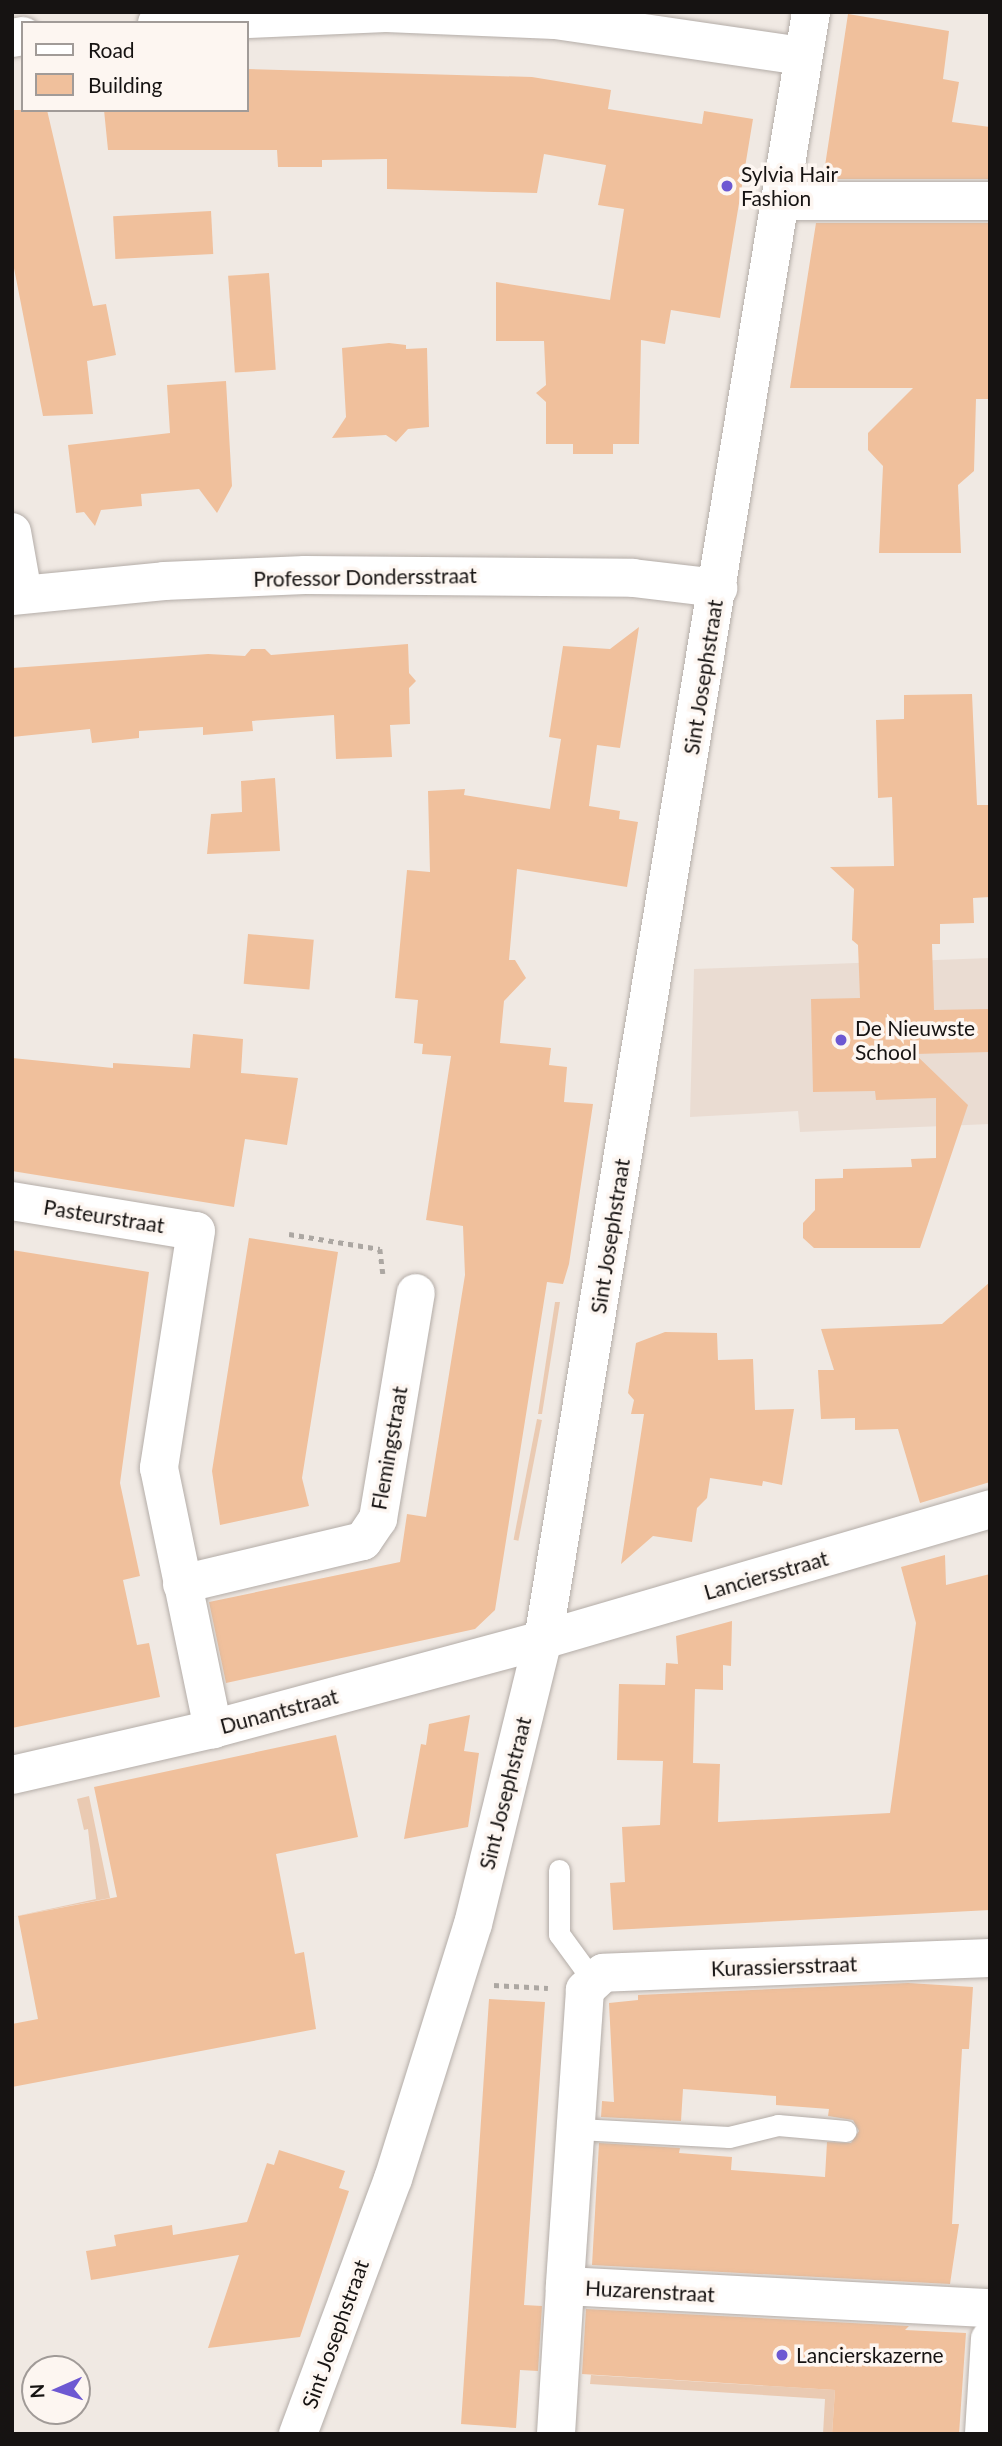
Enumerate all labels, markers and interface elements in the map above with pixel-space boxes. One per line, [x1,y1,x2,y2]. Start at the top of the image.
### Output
legend [21,21,248,112]
text: Road [88,37,135,62]
text: Building [88,72,163,97]
place label: Sylvia Hair Fashion [741,161,838,211]
marker: Sylvia Hair Fashion [719,178,735,194]
street label: Professor Dondersstraat [253,562,477,592]
street label: Sint Josephstraat [678,597,728,757]
place label: De Nieuwste School [855,1015,975,1065]
marker: De Nieuwste School [833,1032,849,1048]
street label: Sint Josephstraat [585,1156,635,1316]
street label: Pasteurstraat [42,1194,166,1238]
street label: Flemingstraat [366,1384,412,1512]
street label: Lanciersstraat [701,1545,831,1605]
street label: Dunantstraat [217,1683,341,1739]
street label: Sint Josephstraat [474,1714,536,1872]
street label: Kurassiersstraat [710,1951,858,1981]
street label: Sint Josephstraat [296,2256,374,2412]
street label: Huzarenstraat [584,2275,716,2307]
place label: Lancierskazerne [796,2342,944,2368]
marker: Lancierskazerne [774,2347,790,2363]
north arrow [21,2355,91,2425]
text: N [25,2383,48,2399]

